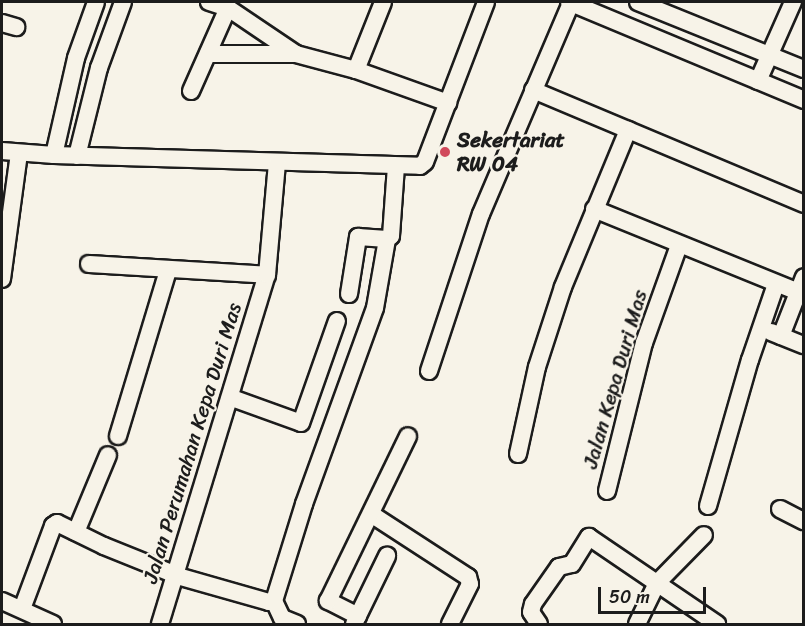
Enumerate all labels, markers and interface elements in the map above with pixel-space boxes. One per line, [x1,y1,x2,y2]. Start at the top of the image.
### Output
place label: Sekertariat RW 04 [457,127,565,177]
marker: Sekertariat RW 04 [438,145,452,159]
street label: Jalan Kepa Duri Mas [577,286,653,472]
street label: Jalan Perumahan Kepa Duri Mas [137,299,247,587]
scale bar [601,575,709,613]
text: 50 m [609,581,650,613]

